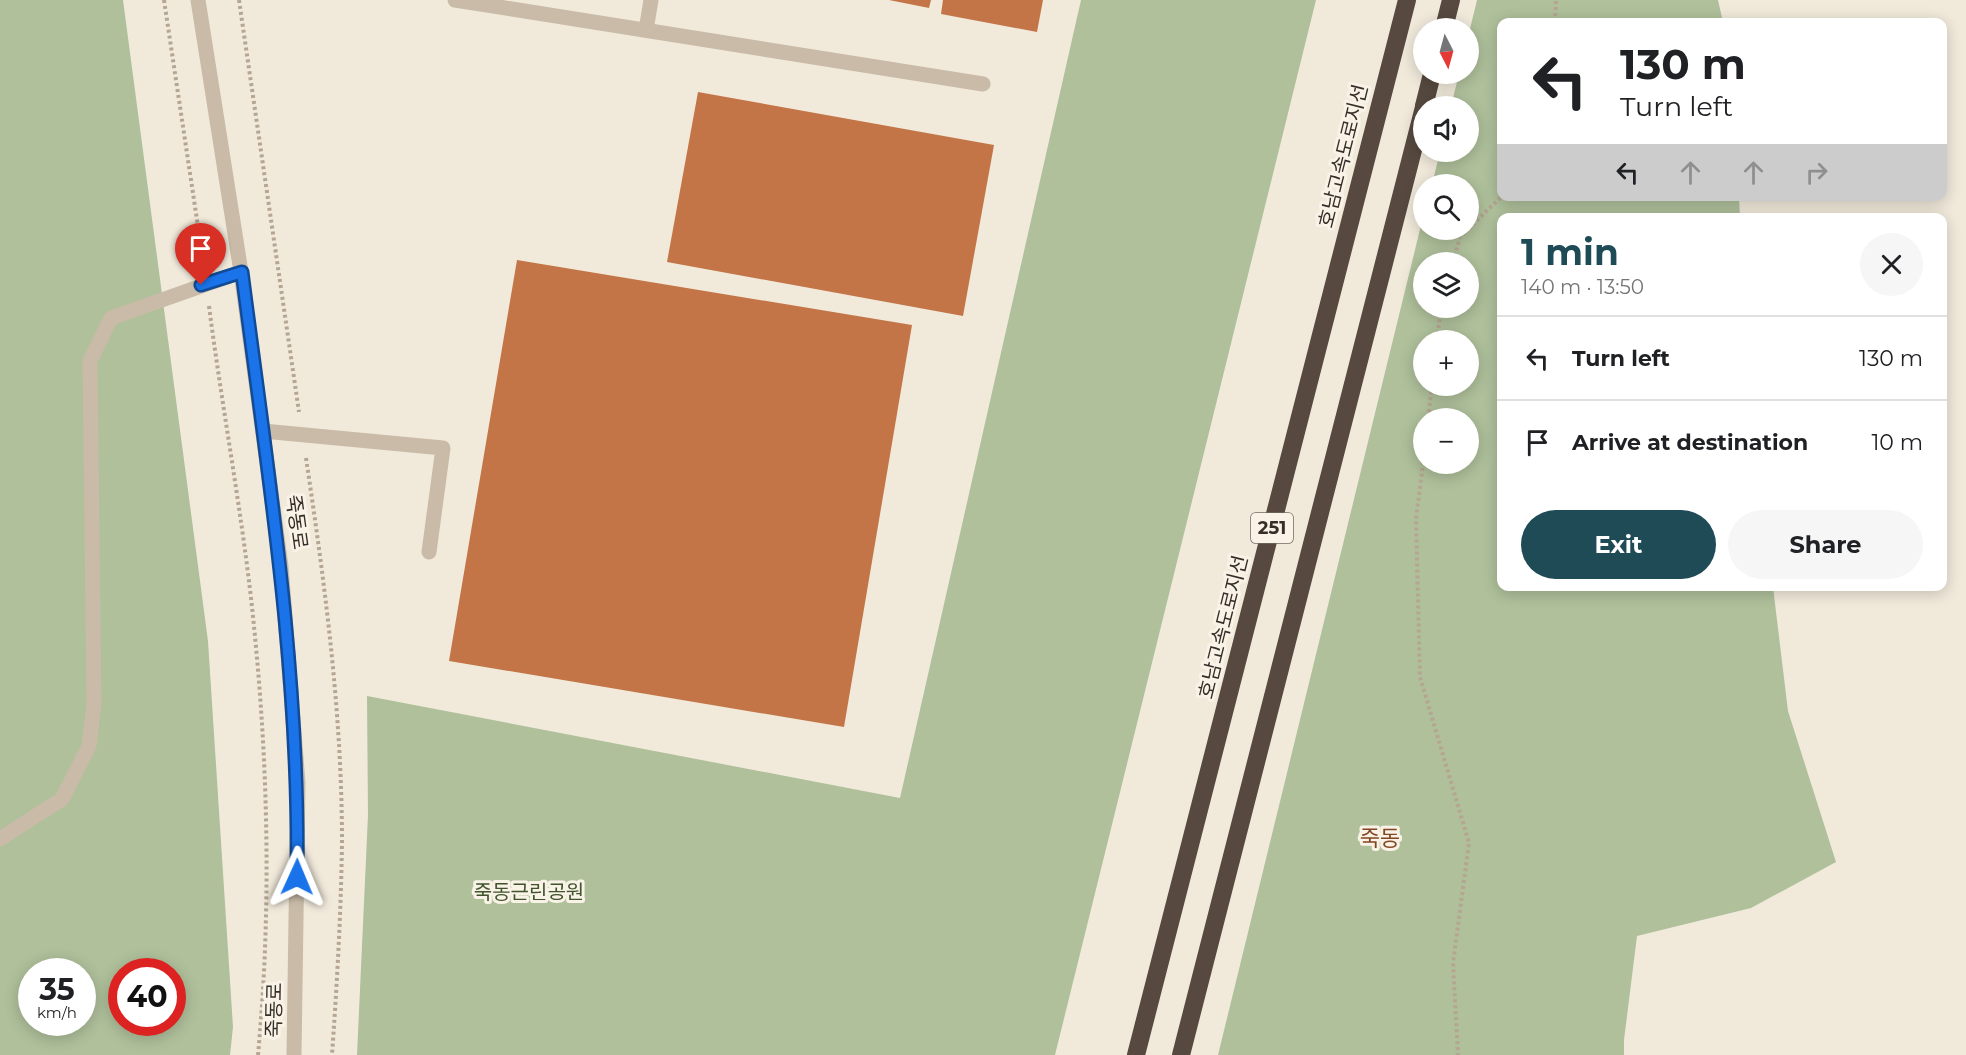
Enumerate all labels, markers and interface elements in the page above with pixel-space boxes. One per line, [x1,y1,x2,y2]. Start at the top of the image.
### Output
north arrow [1413,18,1479,84]
map controls [1413,18,1479,474]
text: 130 m [1620,38,1746,90]
icon: left [1521,42,1599,120]
street label: 호남고속도로지선 [1314,82,1372,230]
text: Turn left [1620,90,1733,123]
button: sound [1413,96,1479,162]
icon: left [1611,156,1644,189]
icon: ahead [1674,156,1707,189]
icon: ahead [1737,156,1770,189]
icon: right [1800,156,1833,189]
button: search [1413,174,1479,240]
pin [175,223,226,285]
text: 1 min [1521,230,1619,274]
icon: arrive [184,232,217,265]
button: close [1860,233,1923,296]
button: layers [1413,252,1479,318]
text: 140 m · 13:50 [1521,275,1644,299]
button: + [1413,330,1479,396]
icon: left [1521,342,1554,375]
text: Turn left [1572,345,1670,372]
text: 130 m [1859,345,1923,372]
button: − [1413,408,1479,474]
icon: arrive [1521,426,1554,459]
text: Arrive at destination [1572,429,1808,456]
text: 10 m [1871,429,1923,456]
street label: 죽동로 [281,493,313,551]
button: Exit [1521,510,1716,579]
button: Share [1728,510,1923,579]
road number: 251 [1251,513,1293,543]
street label: 호남고속도로지선 [1194,553,1252,701]
district label: 죽동 [1360,825,1400,852]
position arrow [265,845,329,909]
park label: 죽동근린공원 [474,880,584,904]
speed limit sign: 40 [108,958,186,1036]
text: 35 [39,971,75,1008]
street label: 죽동로 [262,982,286,1038]
text: km/h [37,1003,77,1022]

